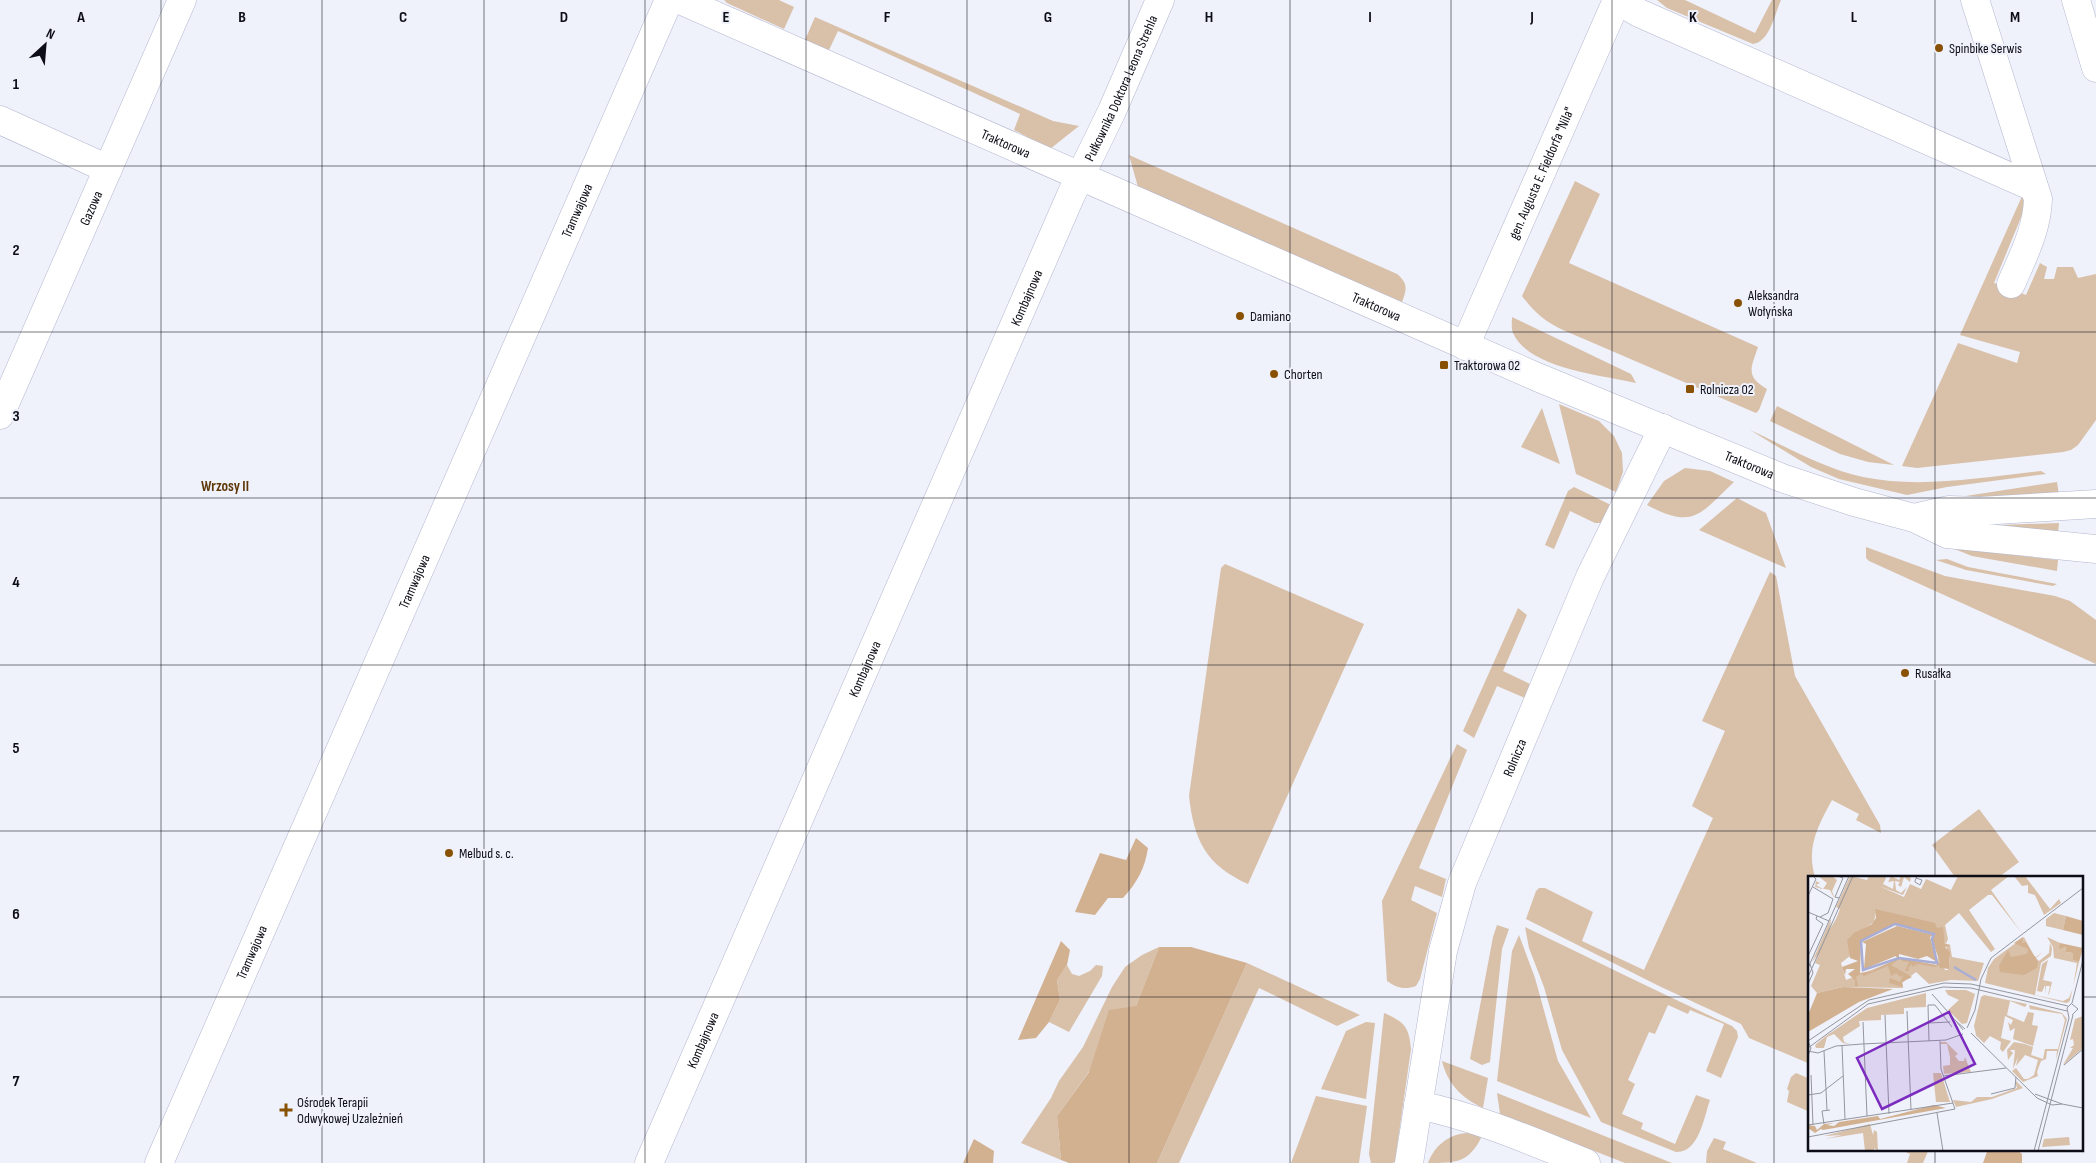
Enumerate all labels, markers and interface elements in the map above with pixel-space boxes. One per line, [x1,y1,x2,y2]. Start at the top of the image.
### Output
text: A [76,8,85,27]
text: B [238,8,246,27]
text: C [399,8,407,27]
text: D [560,8,568,27]
text: E [723,8,730,27]
text: F [884,8,891,27]
text: G [1044,8,1052,27]
text: H [1205,8,1213,27]
text: I [1368,8,1372,27]
text: J [1529,8,1534,27]
text: K [1689,8,1697,27]
text: L [1851,8,1858,27]
text: M [2010,8,2020,27]
street label: Pułkownika Doktora Leona Strehla [1080,13,1161,164]
north arrow [20,20,70,70]
text: N [43,24,58,43]
place label: Spinbike Serwis [1949,40,2022,57]
marker: Spinbike Serwis [1933,42,1945,54]
text: 1 [13,75,20,94]
street label: gen. Augusta E. Fieldorfa "Nila" [1505,104,1577,242]
street label: Traktorowa [979,125,1033,162]
street label: Tramwajowa [557,181,596,240]
street label: Gazowa [76,188,106,228]
text: 2 [12,241,20,260]
street label: Kombajnowa [1007,267,1046,328]
place label: Aleksandra Wołyńska [1747,287,1799,320]
street label: Traktorowa [1349,288,1404,325]
marker: Aleksandra Wołyńska [1732,297,1744,309]
place label: Damiano [1250,308,1291,325]
marker: Damiano [1234,310,1246,322]
place label: Traktorowa 02 [1454,357,1520,374]
marker: Traktorowa 02 [1438,359,1450,371]
place label: Chorten [1284,366,1323,383]
marker: Chorten [1268,368,1280,380]
place label: Rolnicza 02 [1700,381,1754,398]
marker: Rolnicza 02 [1684,383,1696,395]
text: 3 [12,407,20,426]
street label: Traktorowa [1722,447,1777,482]
district label: Wrzosy II [201,477,249,496]
street label: Tramwajowa [395,552,433,611]
text: 4 [12,573,20,592]
street label: Kombajnowa [845,638,884,700]
place label: Rusałka [1915,665,1951,682]
marker: Rusałka [1899,667,1911,679]
street label: Rolnicza [1499,736,1530,779]
text: 5 [12,739,20,758]
place label: Melbud s. c. [459,845,514,862]
marker: Melbud s. c. [443,847,455,859]
inset map [1808,876,2084,1150]
text: 6 [12,905,20,924]
street label: Tramwajowa [232,923,271,982]
street label: Kombajnowa [683,1010,722,1071]
text: 7 [13,1072,20,1091]
place label: Ośrodek Terapii Odwykowej Uzależnień [297,1094,403,1127]
marker: Ośrodek Terapii Odwykowej Uzależnień [279,1103,293,1117]

